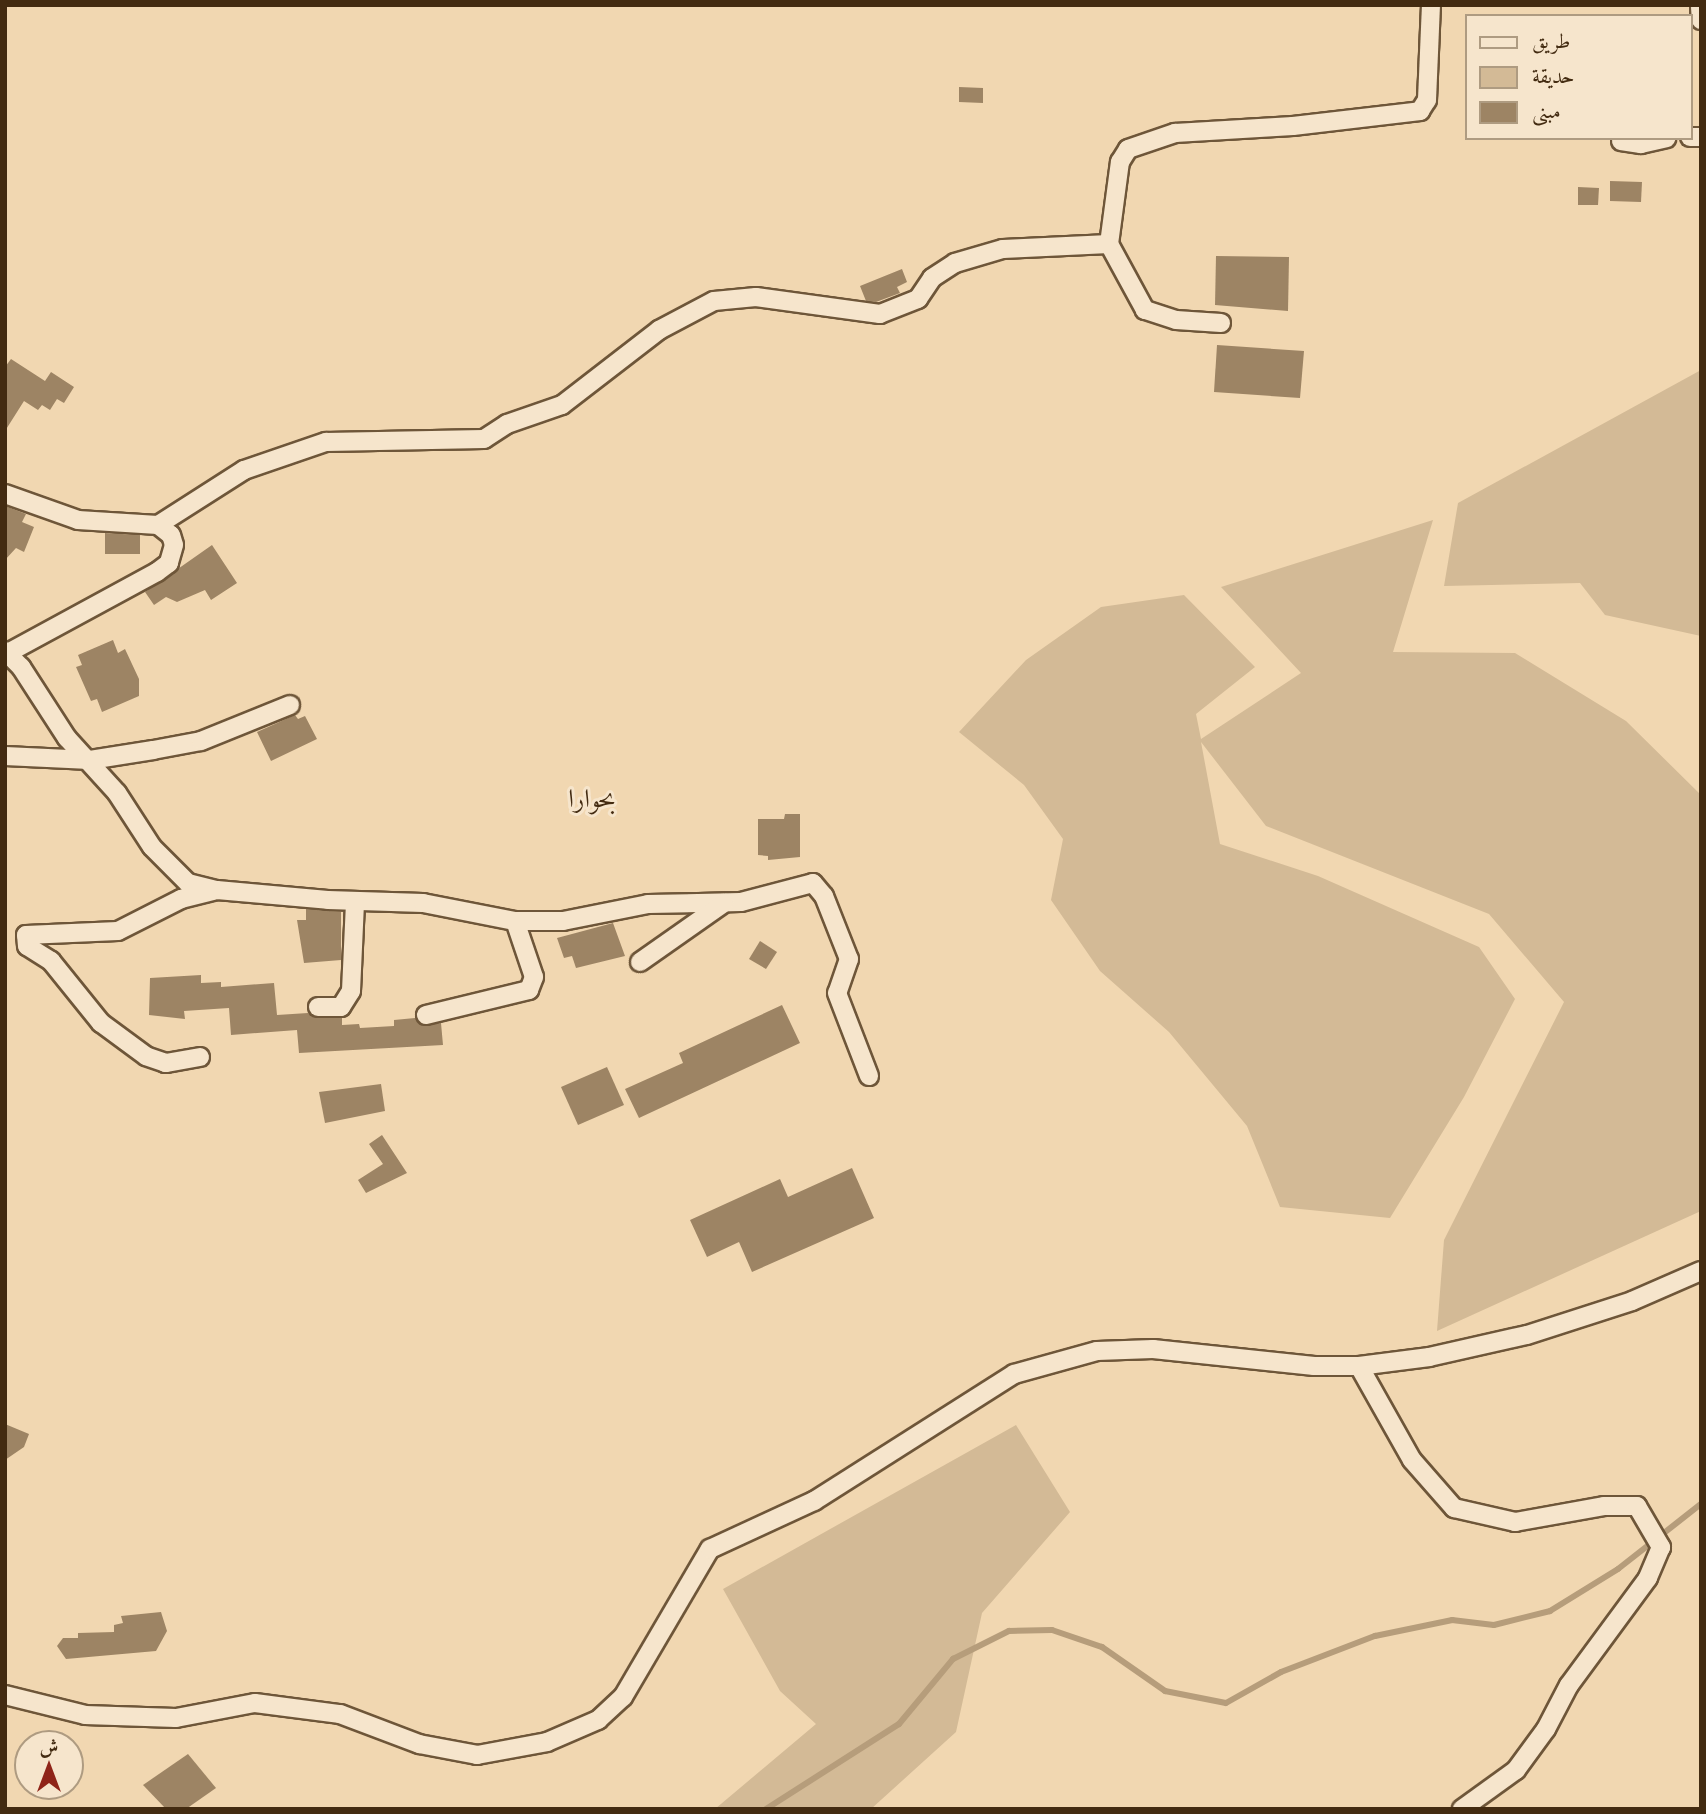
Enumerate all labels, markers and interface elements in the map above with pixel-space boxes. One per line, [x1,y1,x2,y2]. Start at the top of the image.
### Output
legend [1464,14,1692,140]
text: طريق [1532,25,1570,56]
text: حديقة [1532,60,1575,91]
text: مبنى [1532,95,1561,126]
district label: بحوارا [568,782,616,814]
north arrow [14,1730,84,1800]
text: ش [40,1732,58,1760]

